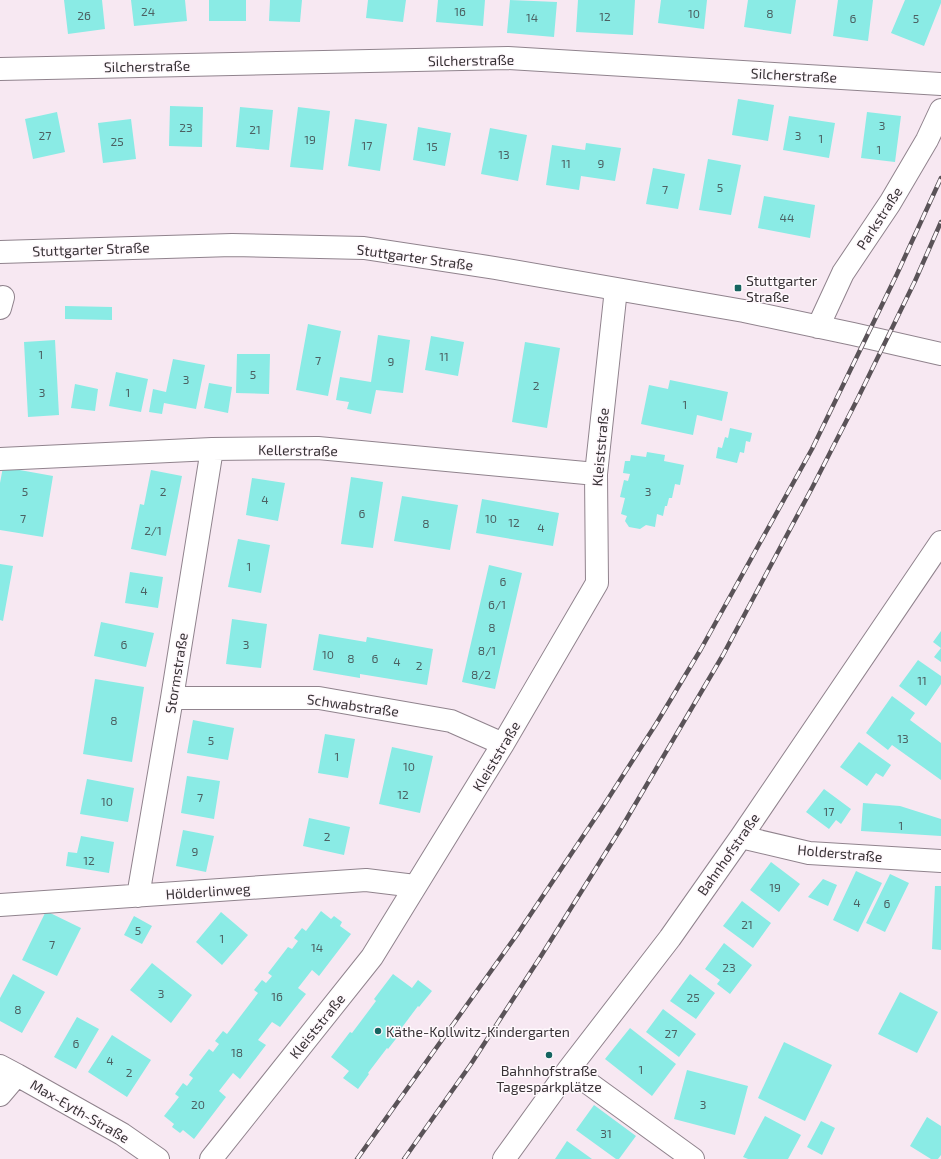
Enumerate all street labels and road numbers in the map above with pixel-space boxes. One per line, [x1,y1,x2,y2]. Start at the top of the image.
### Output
street label: Silcherstraße [428,51,514,69]
street label: Silcherstraße [104,57,190,75]
street label: Silcherstraße [750,64,838,86]
street label: Parkstraße [852,183,906,253]
street label: Stuttgarter Straße [32,238,150,260]
street label: Stuttgarter Straße [356,240,474,274]
street label: Kleiststraße [588,407,612,487]
street label: Kellerstraße [258,441,338,459]
street label: Stormstraße [161,631,191,715]
street label: Schwabstraße [306,690,400,720]
street label: Kleiststraße [468,718,524,794]
street label: Bahnhofstraße [693,809,763,899]
street label: Holderstraße [797,841,883,865]
street label: Hölderlinweg [165,880,251,902]
street label: Kleiststraße [286,990,348,1062]
street label: Max-Eyth-Straße [27,1076,133,1146]

